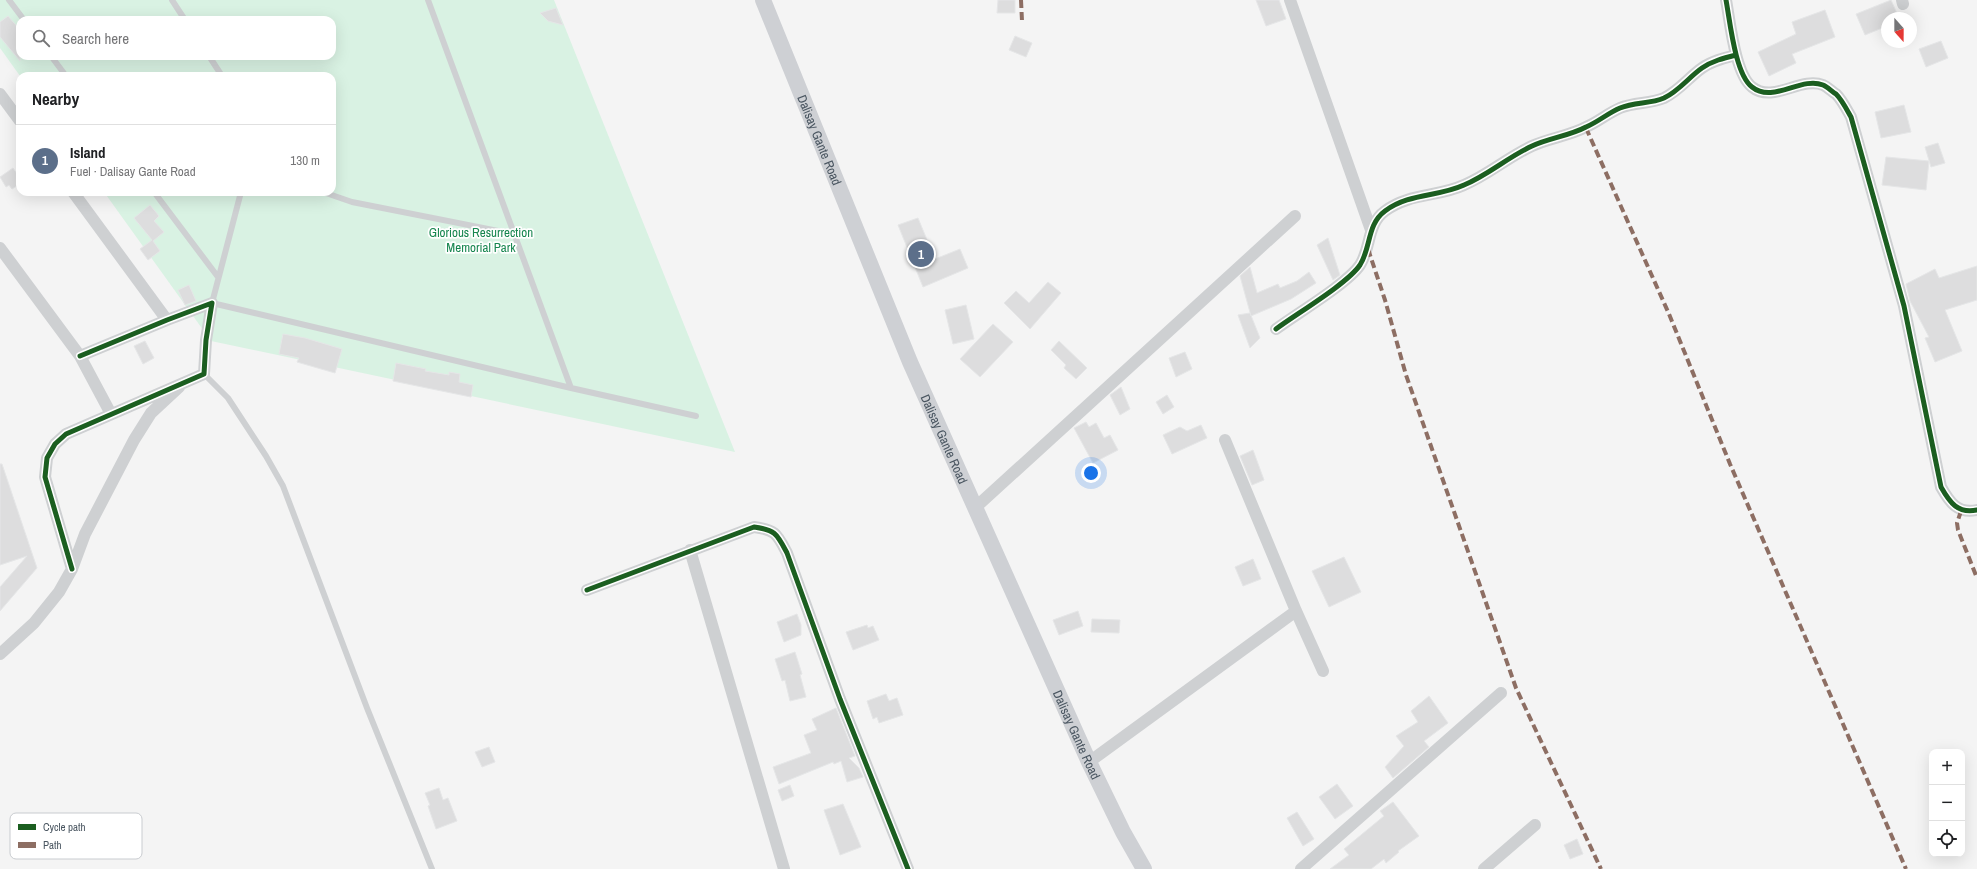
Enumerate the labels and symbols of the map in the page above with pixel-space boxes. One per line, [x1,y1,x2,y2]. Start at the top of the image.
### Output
north arrow [1881,12,1917,48]
street label: Dalisay Gante Road [793,92,845,188]
park label: Glorious Resurrection Memorial Park [429,224,533,256]
pin: 1 [908,239,934,269]
street label: Dalisay Gante Road [917,392,971,487]
your location [1081,463,1101,483]
street label: Dalisay Gante Road [1049,688,1104,782]
legend [10,813,142,859]
text: Cycle path [43,820,86,834]
text: Path [43,838,62,852]

